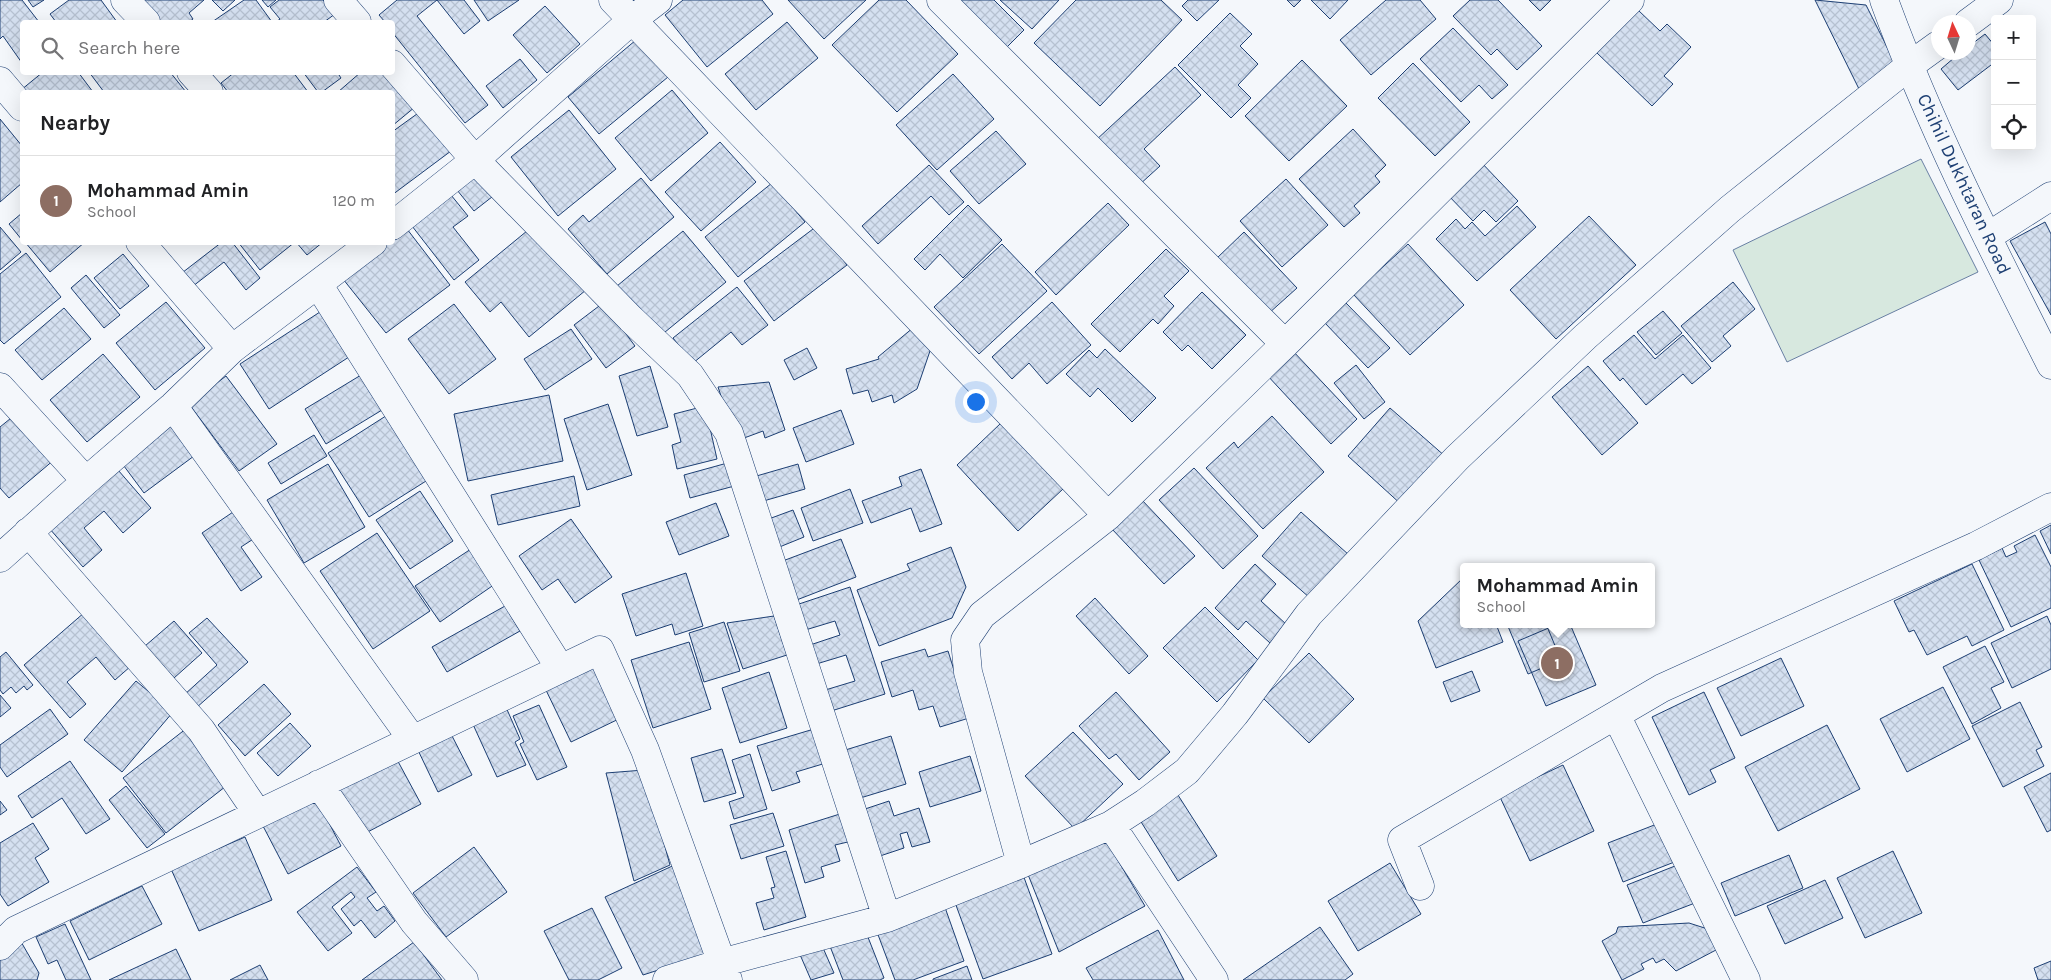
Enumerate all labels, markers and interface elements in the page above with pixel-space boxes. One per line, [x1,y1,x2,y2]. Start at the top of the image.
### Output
north arrow [1931,15,1976,60]
map controls [1991,15,2036,150]
button: + [1991,15,2036,60]
search box [20,20,395,75]
icon: search [38,34,66,62]
text: Search here [78,37,180,59]
button: − [1991,60,2036,105]
street label: Chihil Dukhtaran Road [1912,90,2016,278]
button: locate [1991,105,2036,150]
text: Nearby [40,111,110,135]
text: Mohammad Amin [87,180,249,202]
text: 1 [53,191,59,210]
text: 120 m [332,191,375,210]
text: School [87,202,137,221]
your location [963,389,989,415]
popup [1460,563,1655,628]
text: Mohammad Amin [1477,575,1638,597]
text: School [1477,597,1526,616]
pin: 1 [1541,644,1573,682]

